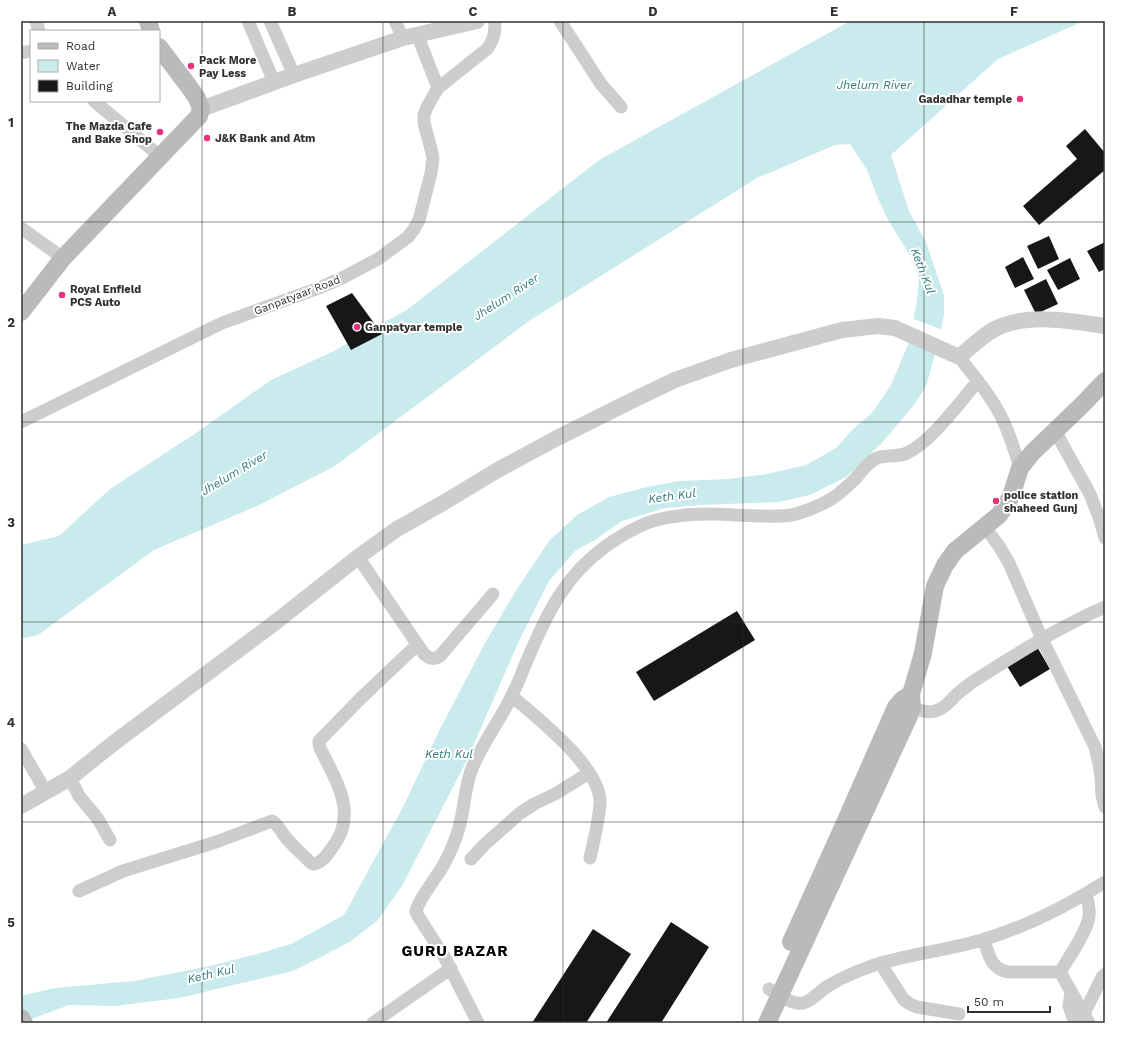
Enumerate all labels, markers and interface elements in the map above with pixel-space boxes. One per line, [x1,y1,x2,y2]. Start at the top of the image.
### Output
text: A [108,4,117,19]
text: B [288,4,297,19]
text: C [469,4,478,19]
text: D [648,4,658,19]
text: E [830,4,838,19]
text: F [1010,4,1018,19]
legend [30,30,160,102]
text: Road [66,39,95,53]
place label: Pack More Pay Less [199,54,256,80]
text: Water [66,59,101,73]
marker: Pack More Pay Less [186,61,196,71]
water label: Jhelum River [837,78,913,92]
text: Building [66,79,113,93]
place label: Gadadhar temple [918,93,1012,106]
marker: Gadadhar temple [1015,94,1025,104]
text: 1 [8,115,14,130]
place label: The Mazda Cafe and Bake Shop [66,120,152,146]
marker: The Mazda Cafe and Bake Shop [155,127,165,137]
place label: J&K Bank and Atm [215,132,315,145]
marker: J&K Bank and Atm [202,133,212,143]
water label: Keth Kul [908,246,938,296]
water label: Jhelum River [471,270,542,323]
street label: Ganpatyaar Road [252,273,342,318]
place label: Royal Enfield PCS Auto [70,283,141,309]
marker: Royal Enfield PCS Auto [57,290,67,300]
text: 2 [7,315,15,330]
place label: Ganpatyar temple [365,321,462,334]
marker: Ganpatyar temple [352,322,362,332]
water label: Jhelum River [198,447,271,498]
water label: Keth Kul [647,486,697,506]
place label: police station shaheed Gunj [1004,489,1079,515]
marker: police station shaheed Gunj [991,496,1001,506]
text: 3 [7,515,15,530]
text: 4 [7,715,16,730]
water label: Keth Kul [425,747,473,761]
text: 5 [7,915,15,930]
district label: GURU BAZAR [401,942,509,960]
water label: Keth Kul [186,962,236,986]
scale bar [968,988,1050,1014]
text: 50 m [974,995,1004,1009]

